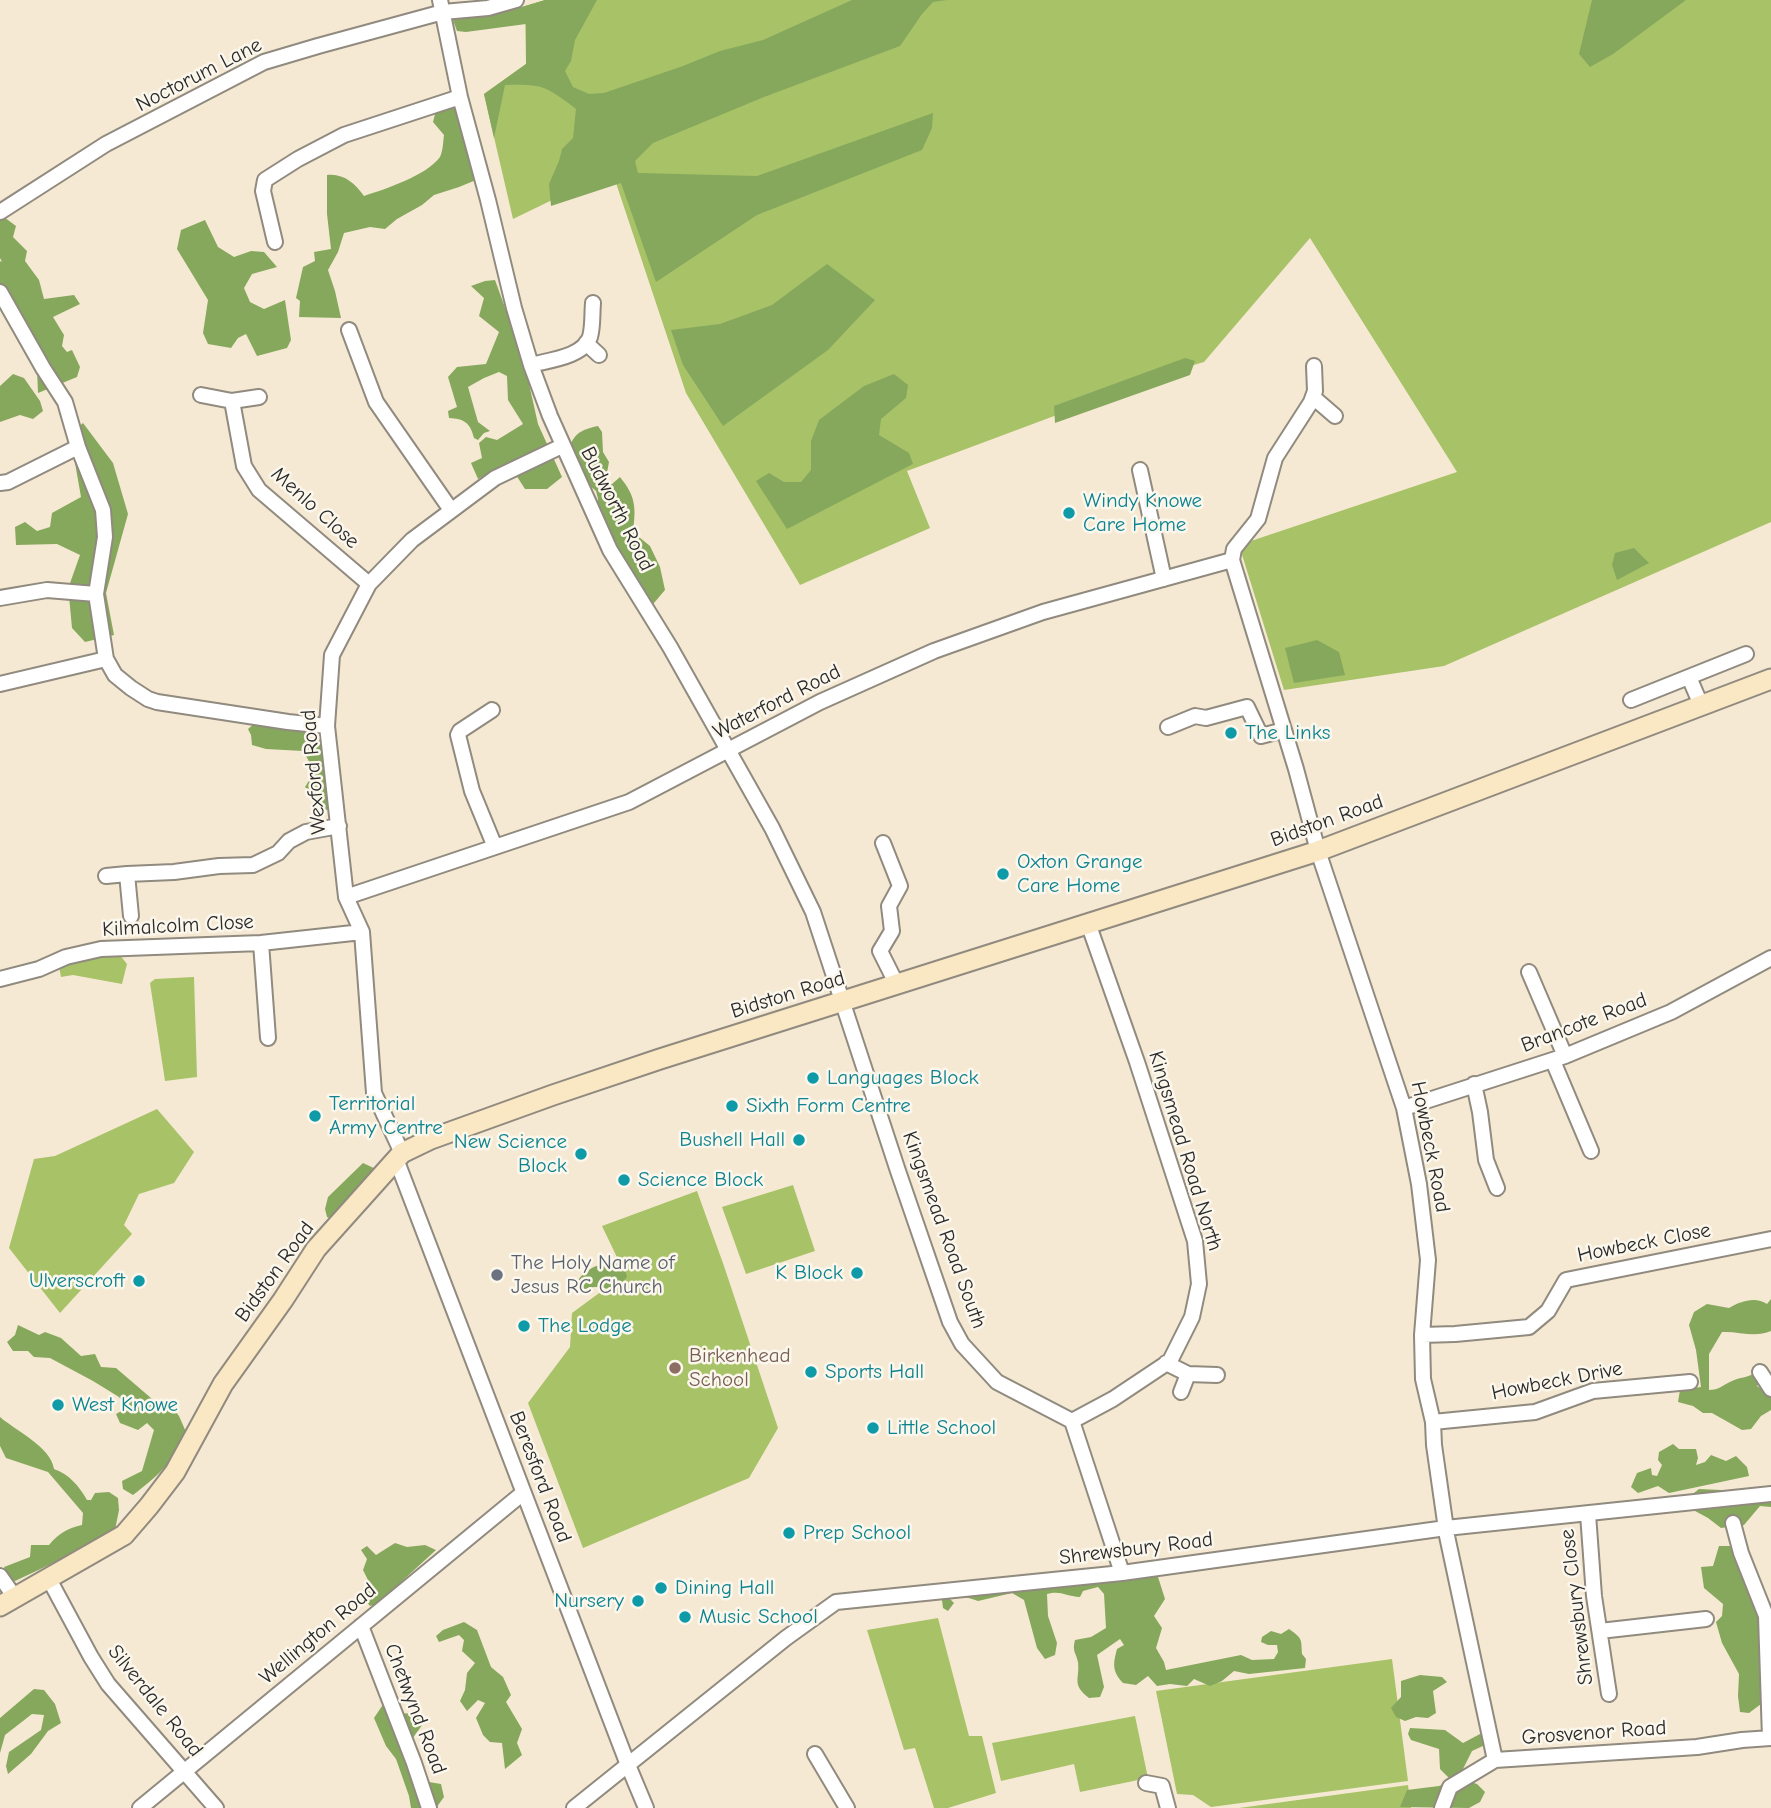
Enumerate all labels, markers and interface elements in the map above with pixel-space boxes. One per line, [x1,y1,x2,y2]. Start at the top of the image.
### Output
street label: Noctorum Lane [132,32,266,118]
street label: Budworth Road [575,443,659,575]
street label: Menlo Close [266,462,364,554]
place label: Windy Knowe Care Home [1083,488,1202,538]
marker: Windy Knowe Care Home [1061,505,1077,521]
street label: Waterford Road [709,659,845,745]
street label: Wexford Road [296,709,332,835]
place label: The Links [1245,720,1331,746]
marker: The Links [1223,725,1239,741]
street label: Bidston Road [1267,789,1387,853]
place label: Oxton Grange Care Home [1017,849,1143,899]
marker: Oxton Grange Care Home [995,866,1011,882]
street label: Kilmalcolm Close [102,909,254,943]
street label: Bidston Road [728,966,848,1024]
street label: Brancote Road [1518,987,1650,1059]
street label: Kingsmead Road North [1143,1048,1227,1254]
place label: Languages Block [827,1065,979,1091]
marker: Languages Block [805,1070,821,1086]
street label: Howbeck Road [1405,1079,1455,1215]
place label: Territorial Army Centre [329,1091,443,1141]
place label: Sixth Form Centre [746,1093,911,1119]
marker: Sixth Form Centre [724,1098,740,1114]
marker: Territorial Army Centre [307,1108,323,1124]
place label: Bushell Hall [679,1127,785,1153]
street label: Kingsmead Road South [897,1128,991,1332]
place label: New Science Block [454,1129,567,1179]
marker: Bushell Hall [791,1132,807,1148]
marker: New Science Block [573,1146,589,1162]
place label: Science Block [638,1167,763,1193]
marker: Science Block [616,1172,632,1188]
street label: Bidston Road [230,1217,320,1327]
street label: Howbeck Close [1575,1218,1713,1268]
place label: The Holy Name of Jesus RC Church [511,1250,674,1300]
place label: K Block [775,1260,843,1286]
marker: K Block [849,1265,865,1281]
marker: The Holy Name of Jesus RC Church [489,1267,505,1283]
place label: Ulverscroft [29,1268,125,1294]
marker: Ulverscroft [131,1273,147,1289]
place label: The Lodge [538,1313,632,1339]
marker: The Lodge [516,1318,532,1334]
place label: Birkenhead School [689,1343,791,1393]
street label: Howbeck Drive [1489,1356,1625,1406]
place label: Sports Hall [825,1359,924,1385]
marker: Birkenhead School [667,1360,683,1376]
marker: Sports Hall [803,1364,819,1380]
place label: West Knowe [72,1392,178,1418]
marker: West Knowe [50,1397,66,1413]
street label: Beresford Road [503,1408,577,1546]
place label: Little School [887,1415,996,1441]
marker: Little School [865,1420,881,1436]
place label: Prep School [803,1520,911,1546]
marker: Prep School [781,1525,797,1541]
street label: Shrewsbury Road [1058,1527,1214,1571]
street label: Shrewsbury Close [1555,1528,1599,1686]
place label: Dining Hall [675,1575,774,1601]
street label: Wellington Road [255,1578,381,1690]
marker: Dining Hall [653,1580,669,1596]
place label: Nursery [554,1588,624,1614]
marker: Nursery [630,1593,646,1609]
place label: Music School [699,1604,818,1630]
marker: Music School [677,1609,693,1625]
street label: Silverdale Road [102,1640,208,1762]
street label: Chetwynd Road [379,1640,451,1778]
street label: Grosvenor Road [1521,1715,1667,1751]

